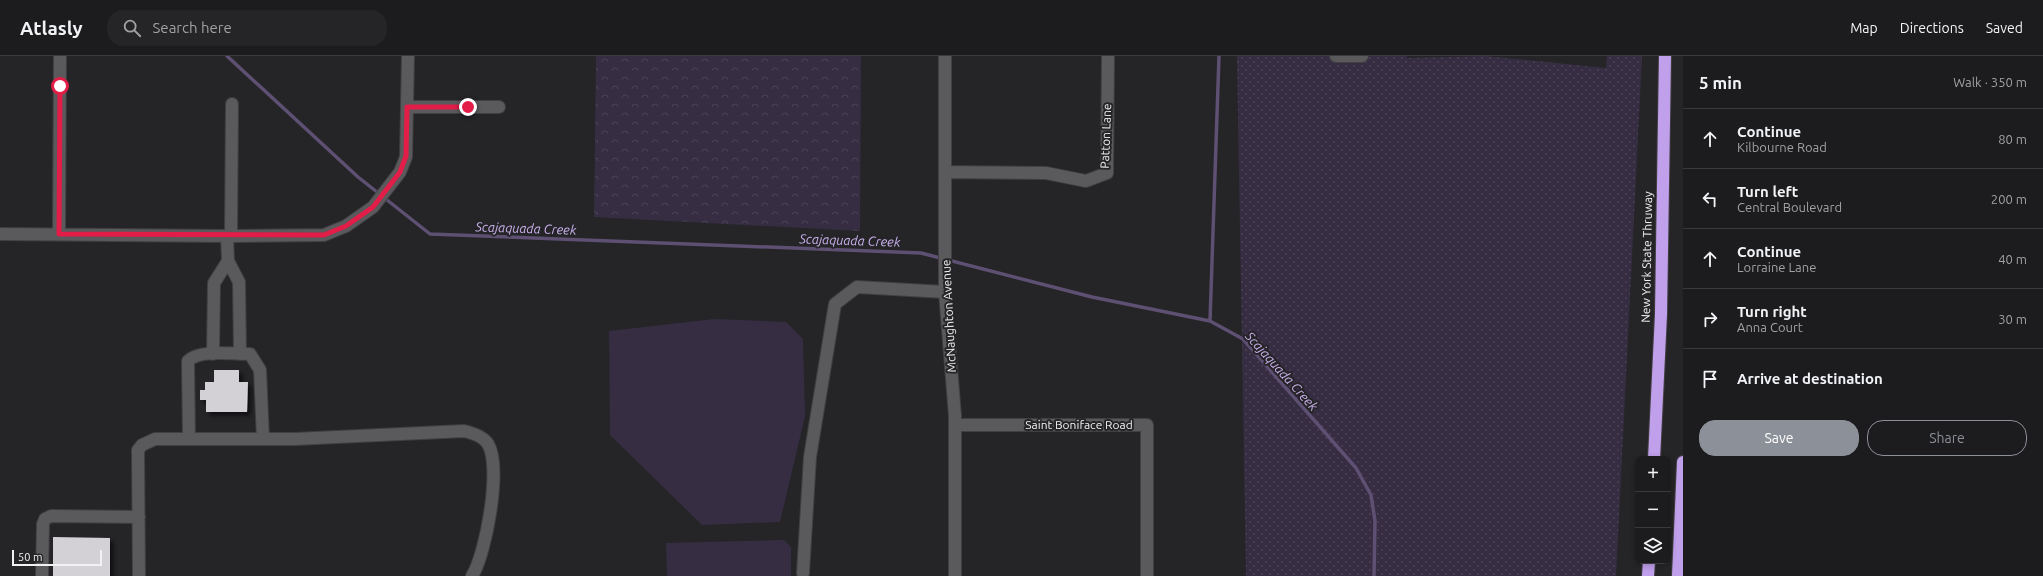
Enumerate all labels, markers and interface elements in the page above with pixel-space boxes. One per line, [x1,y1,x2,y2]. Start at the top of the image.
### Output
search box [107,10,387,46]
text: Atlasly [20,17,83,39]
icon: search [121,17,143,39]
text: Search here [153,19,232,36]
text: Map [1850,20,1878,36]
text: Directions [1900,20,1964,36]
text: Saved [1986,20,2023,36]
text: 5 min [1699,73,1742,92]
text: Walk · 350 m [1953,75,2027,89]
route start [51,77,69,95]
route end [459,98,477,116]
street label: Patton Lane [1098,103,1113,169]
text: Continue [1737,123,1801,140]
icon: ahead [1699,128,1721,150]
text: 80 m [1998,132,2027,146]
text: Kilbourne Road [1737,140,1827,154]
text: Turn left [1737,183,1798,200]
icon: left [1699,188,1721,210]
street label: New York State Thruway [1639,191,1654,323]
text: 200 m [1991,192,2027,206]
text: Central Boulevard [1737,200,1842,214]
water label: Scajaquada Creek [474,219,577,237]
water label: Scajaquada Creek [798,231,901,249]
text: Continue [1737,243,1801,260]
icon: ahead [1699,248,1721,270]
text: 40 m [1998,252,2027,266]
street label: McNaughton Avenue [939,259,958,373]
text: Lorraine Lane [1737,260,1816,274]
text: Turn right [1737,303,1807,320]
icon: right [1699,308,1721,330]
text: 30 m [1998,312,2027,326]
text: Anna Court [1737,320,1803,334]
water label: Scajaquada Creek [1242,328,1321,413]
icon: arrive [1699,368,1721,390]
text: Arrive at destination [1737,370,1883,387]
street label: Saint Boniface Road [1025,418,1133,431]
button: Save [1699,420,1859,456]
button: Share [1867,420,2027,456]
map controls [1635,456,1671,564]
button: + [1635,456,1671,492]
button: − [1635,492,1671,528]
button: layers [1635,528,1671,564]
scale bar [12,548,102,567]
text: 50 m [18,551,42,563]

